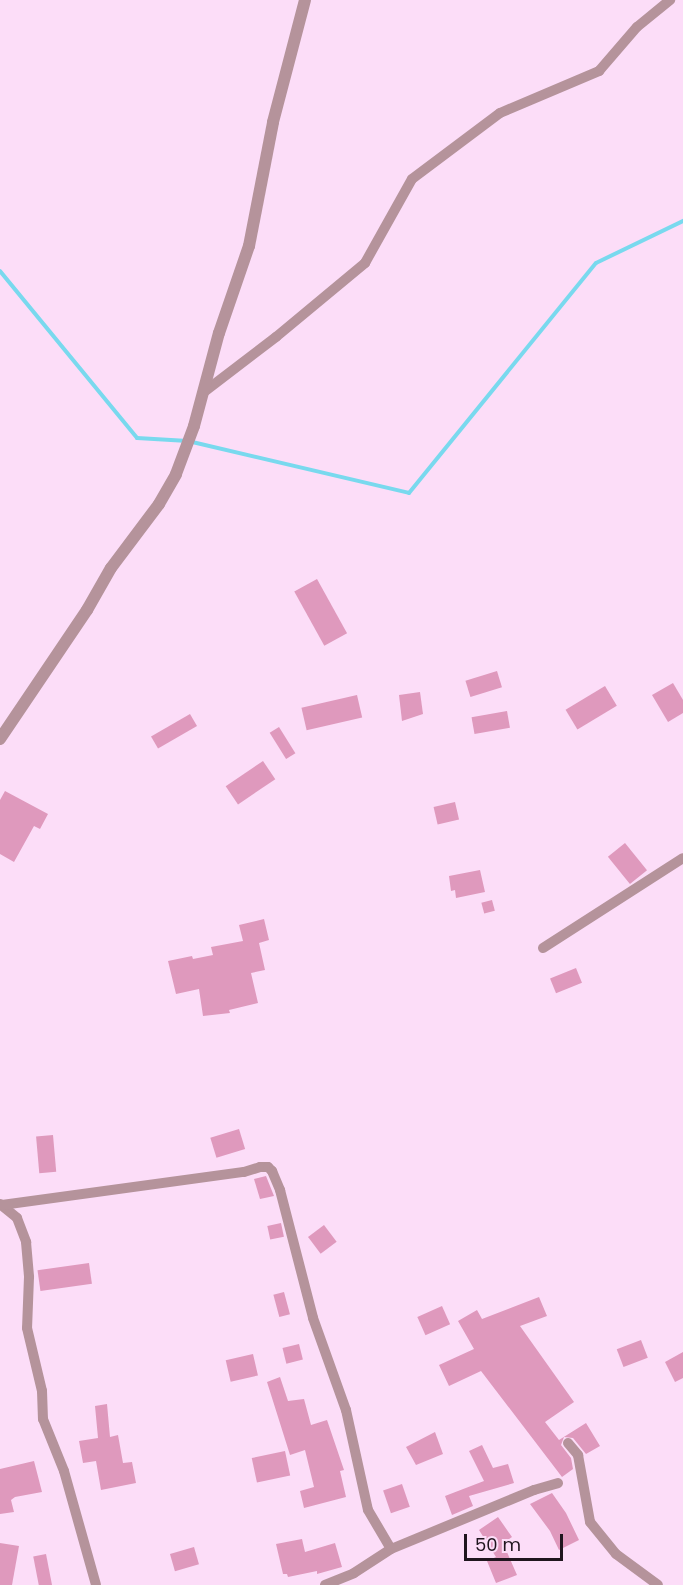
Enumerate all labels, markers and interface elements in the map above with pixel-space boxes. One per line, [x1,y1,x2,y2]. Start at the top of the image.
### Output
scale bar [467,1522,566,1560]
text: 50 m [475,1532,521,1557]

